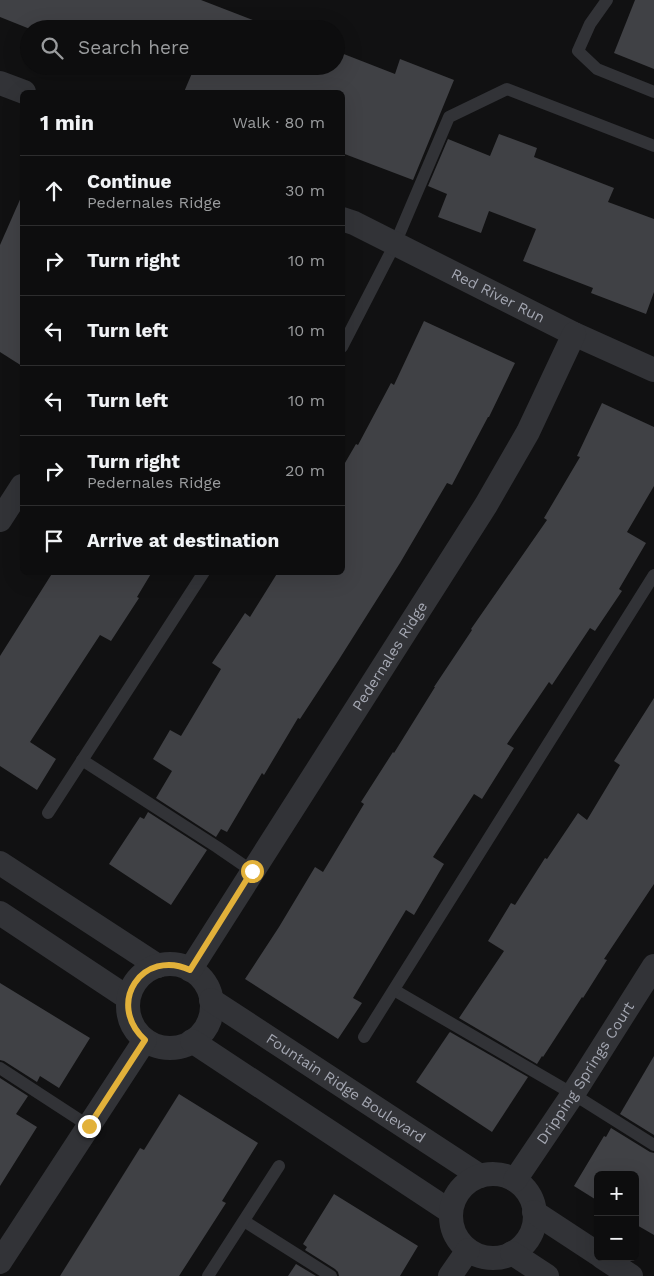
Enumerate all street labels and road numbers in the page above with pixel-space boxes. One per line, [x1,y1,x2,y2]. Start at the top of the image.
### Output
street label: Red River Run [448,265,548,327]
street label: Pedernales Ridge [348,598,431,714]
street label: Dripping Springs Court [533,998,638,1148]
street label: Fountain Ridge Boulevard [263,1030,429,1147]

